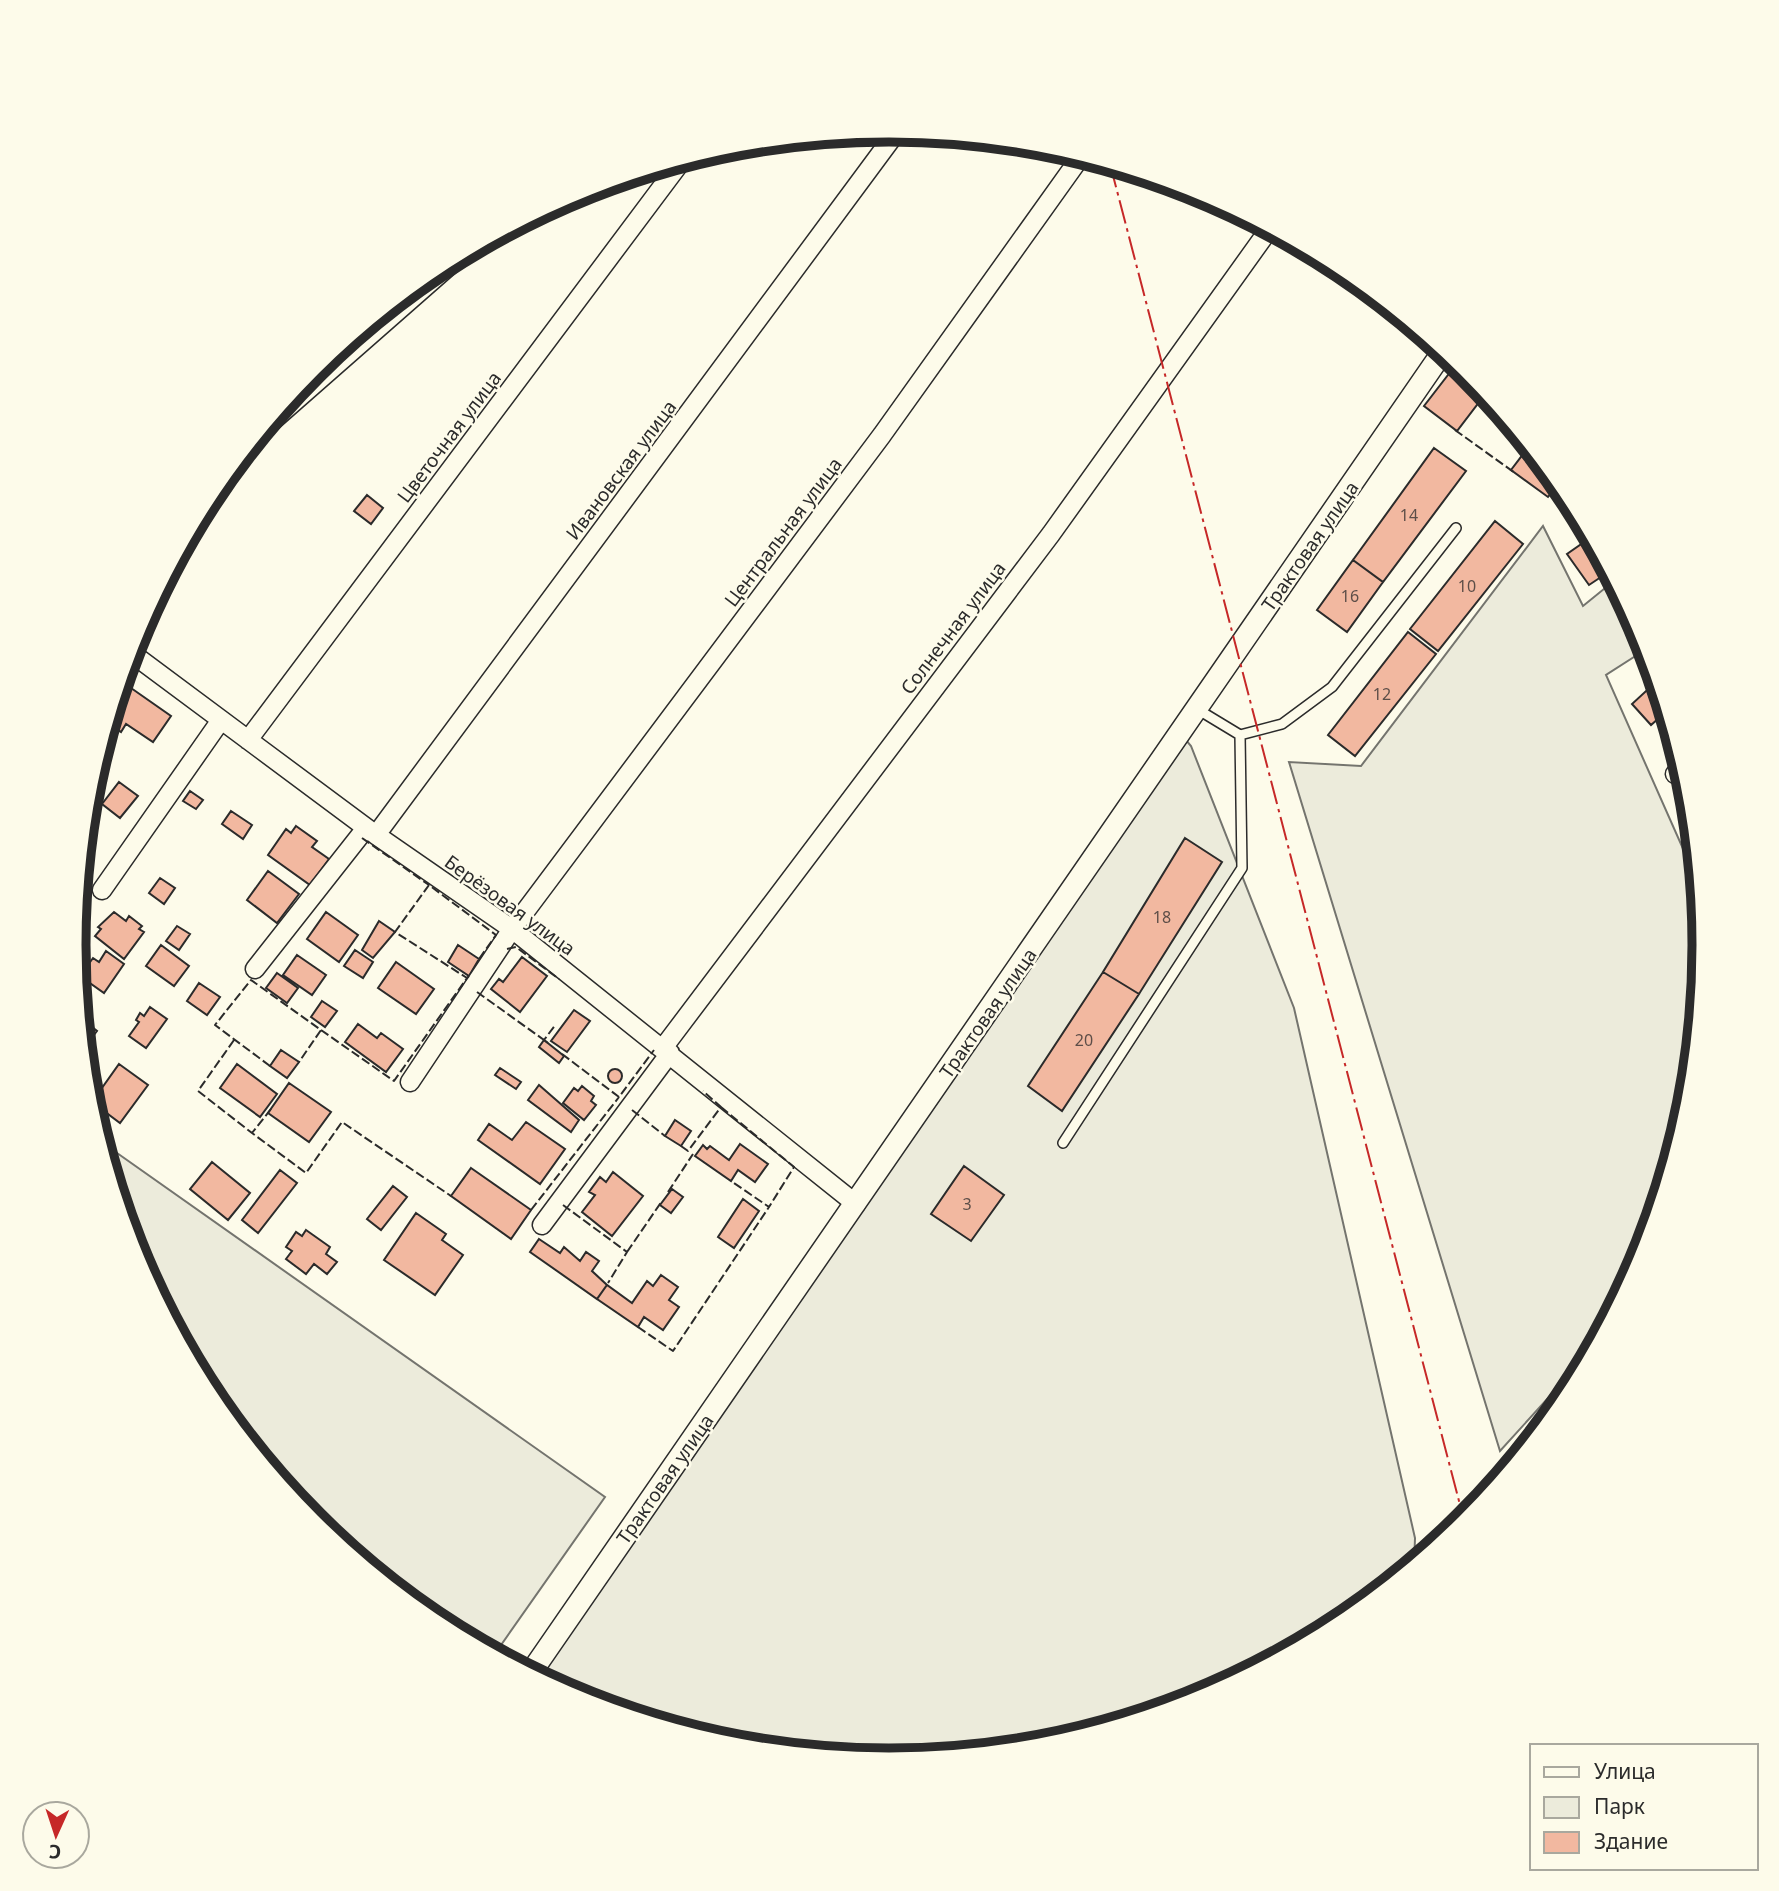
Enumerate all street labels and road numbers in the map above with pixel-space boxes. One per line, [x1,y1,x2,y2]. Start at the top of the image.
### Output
street label: Цветочная улица [391,366,507,508]
street label: Ивановская улица [560,395,682,545]
street label: Центральная улица [718,452,848,612]
street label: Трактовая улица [1255,476,1365,616]
street label: Солнечная улица [895,556,1011,700]
street label: Берёзовая улица [439,849,581,961]
street label: Трактовая улица [933,943,1043,1083]
street label: Трактовая улица [610,1409,720,1549]

